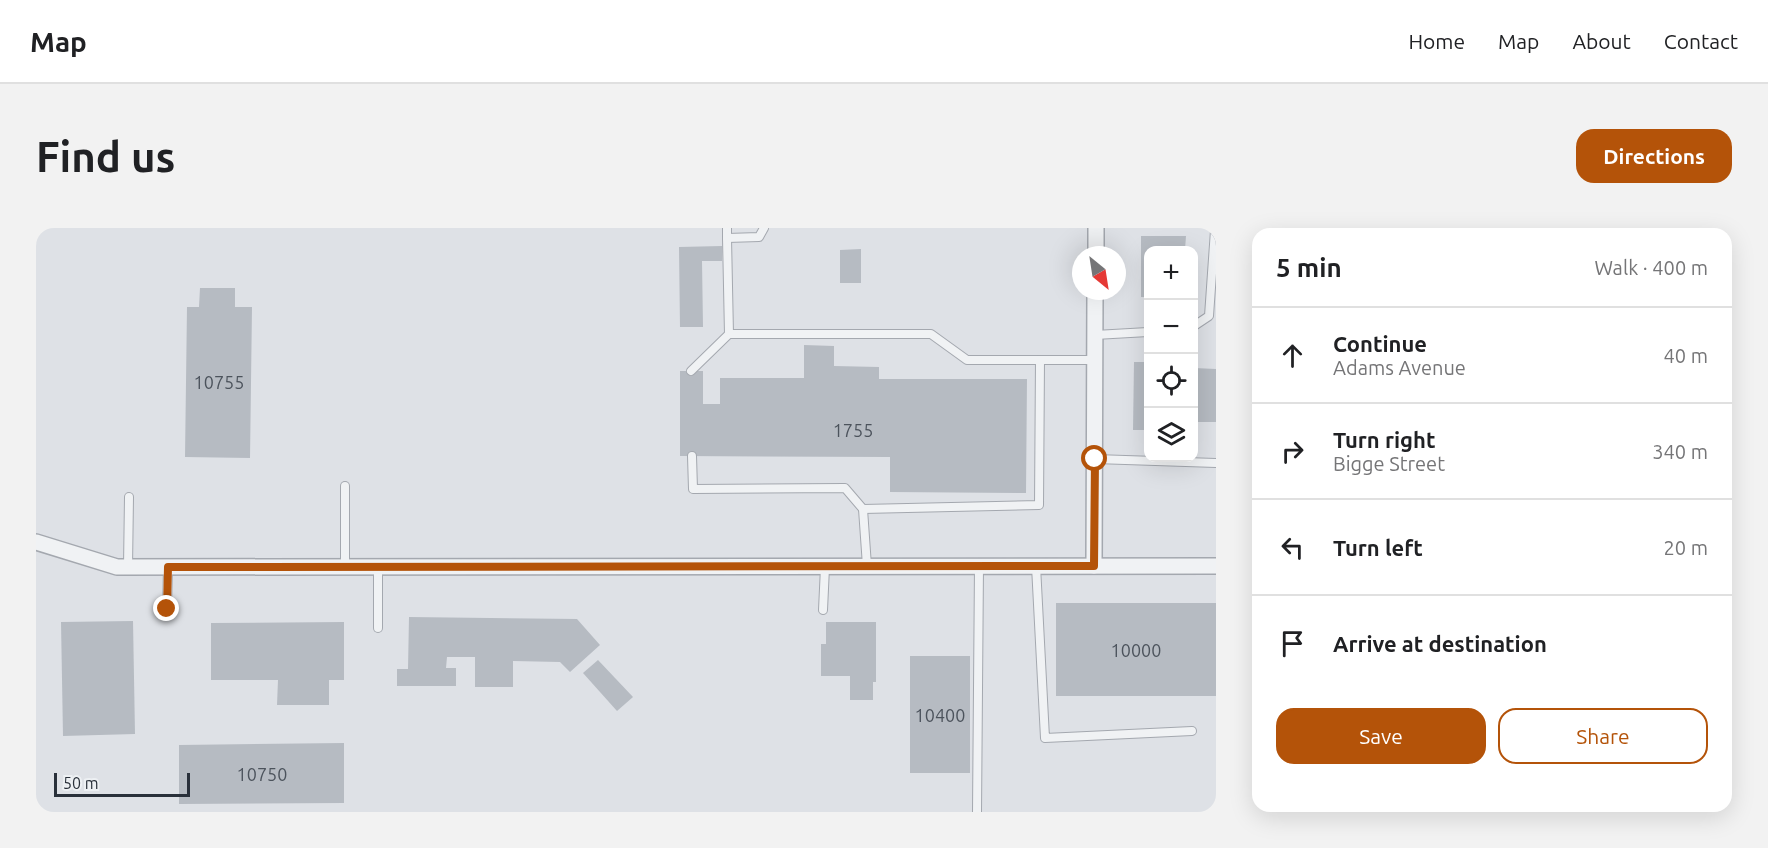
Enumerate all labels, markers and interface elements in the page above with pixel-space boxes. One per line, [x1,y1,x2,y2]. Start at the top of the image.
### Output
text: Map [30,26,87,57]
text: Home [1408,29,1465,53]
text: Map [1498,29,1539,53]
text: About [1572,29,1631,53]
text: Contact [1664,29,1738,53]
button: Directions [1576,129,1732,183]
text: Find us [36,133,175,180]
north arrow [1072,246,1126,300]
map controls [1144,246,1198,462]
button: + [1144,246,1198,300]
text: 5 min [1276,253,1342,282]
text: Walk · 400 m [1595,256,1708,279]
button: − [1144,300,1198,354]
text: Continue [1333,331,1427,356]
icon: ahead [1276,339,1309,372]
text: 40 m [1664,344,1708,367]
button: locate [1144,354,1198,408]
text: Adams Avenue [1333,356,1466,379]
house number: 10755 [194,372,244,392]
button: layers [1144,408,1198,462]
house number: 1755 [833,420,873,440]
text: Turn right [1333,427,1435,452]
icon: right [1276,435,1309,468]
text: 340 m [1652,440,1708,463]
route start [1081,445,1107,471]
text: Bigge Street [1333,452,1445,475]
icon: left [1276,531,1309,564]
text: Turn left [1333,535,1423,560]
text: 20 m [1664,536,1708,559]
route end [153,595,179,621]
icon: arrive [1276,627,1309,660]
text: Arrive at destination [1333,631,1547,656]
house number: 10000 [1111,640,1161,660]
house number: 10400 [915,705,965,725]
button: Save [1276,708,1486,764]
button: Share [1498,708,1708,764]
house number: 10750 [237,764,287,784]
scale bar [54,770,190,798]
text: 50 m [63,774,99,792]

